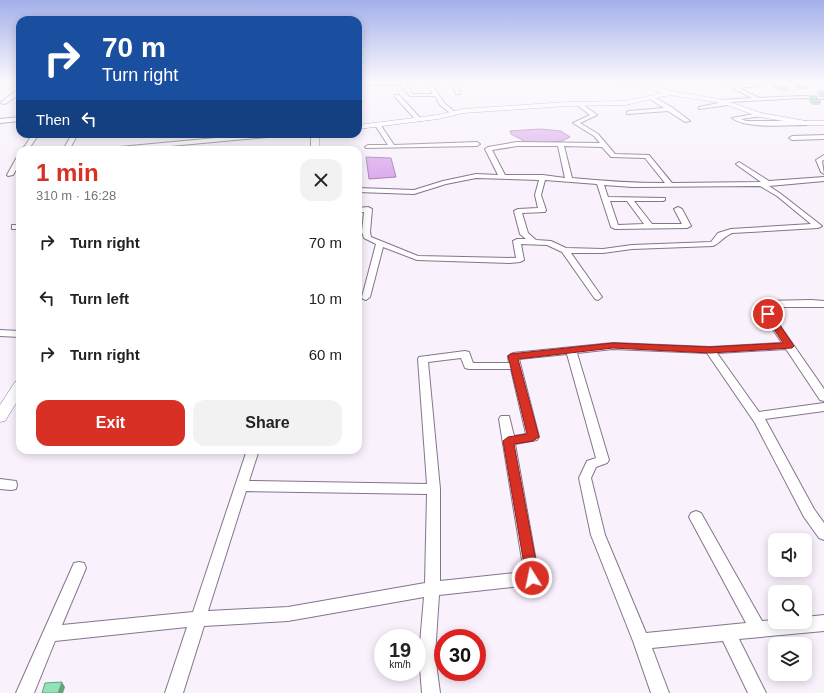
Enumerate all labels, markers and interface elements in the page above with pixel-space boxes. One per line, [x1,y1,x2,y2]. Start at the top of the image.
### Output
icon: right [36,32,88,84]
text: 70 m [102,32,166,63]
text: Turn right [102,65,178,85]
icon: left [78,108,100,130]
text: Then [36,111,70,128]
text: 1 min [36,159,99,186]
button: close [300,159,342,201]
text: 310 m · 16:28 [36,188,116,203]
icon: right [36,231,58,253]
text: Turn right [70,234,140,251]
text: 70 m [309,234,342,251]
icon: left [36,287,58,309]
text: Turn left [70,290,129,307]
text: 10 m [309,290,342,307]
pin [751,297,785,331]
icon: arrive [757,303,779,325]
icon: right [36,343,58,365]
text: Turn right [70,346,140,363]
text: 60 m [309,346,342,363]
button: Exit [36,400,185,446]
button: Share [193,400,342,446]
map controls [768,533,812,681]
button: sound [768,533,812,577]
position arrow [511,557,553,599]
button: search [768,585,812,629]
speed limit sign: 30 [434,629,486,681]
button: layers [768,637,812,681]
text: 19 [389,639,411,661]
text: km/h [389,659,411,670]

